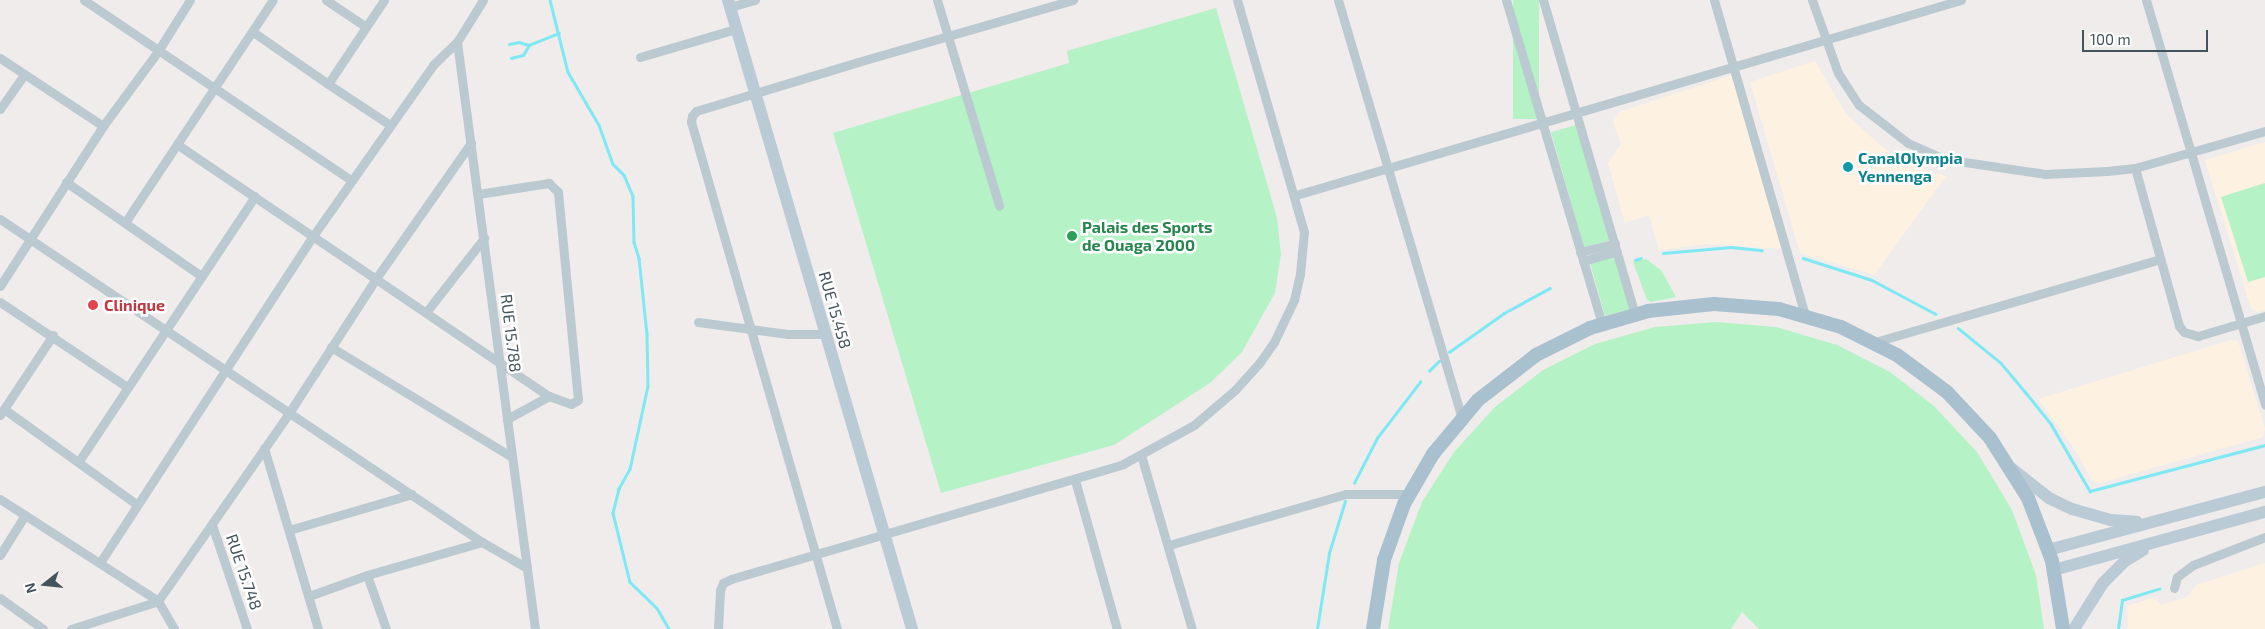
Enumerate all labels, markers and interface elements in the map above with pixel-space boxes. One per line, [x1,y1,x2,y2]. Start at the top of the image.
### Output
scale bar [2085,20,2211,52]
text: 100 m [2090,30,2131,48]
place label: CanalOlympia Yennenga [1858,148,1963,186]
marker: CanalOlympia Yennenga [1842,161,1854,173]
place label: Palais des Sports de Ouaga 2000 [1082,217,1213,255]
marker: Palais des Sports de Ouaga 2000 [1066,230,1078,242]
street label: RUE 15.458 [815,269,855,351]
street label: RUE 15.788 [497,293,525,373]
place label: Clinique [104,295,165,315]
marker: Clinique [86,298,100,312]
street label: RUE 15.748 [222,532,266,612]
north arrow [20,559,70,609]
text: N [21,581,40,595]

